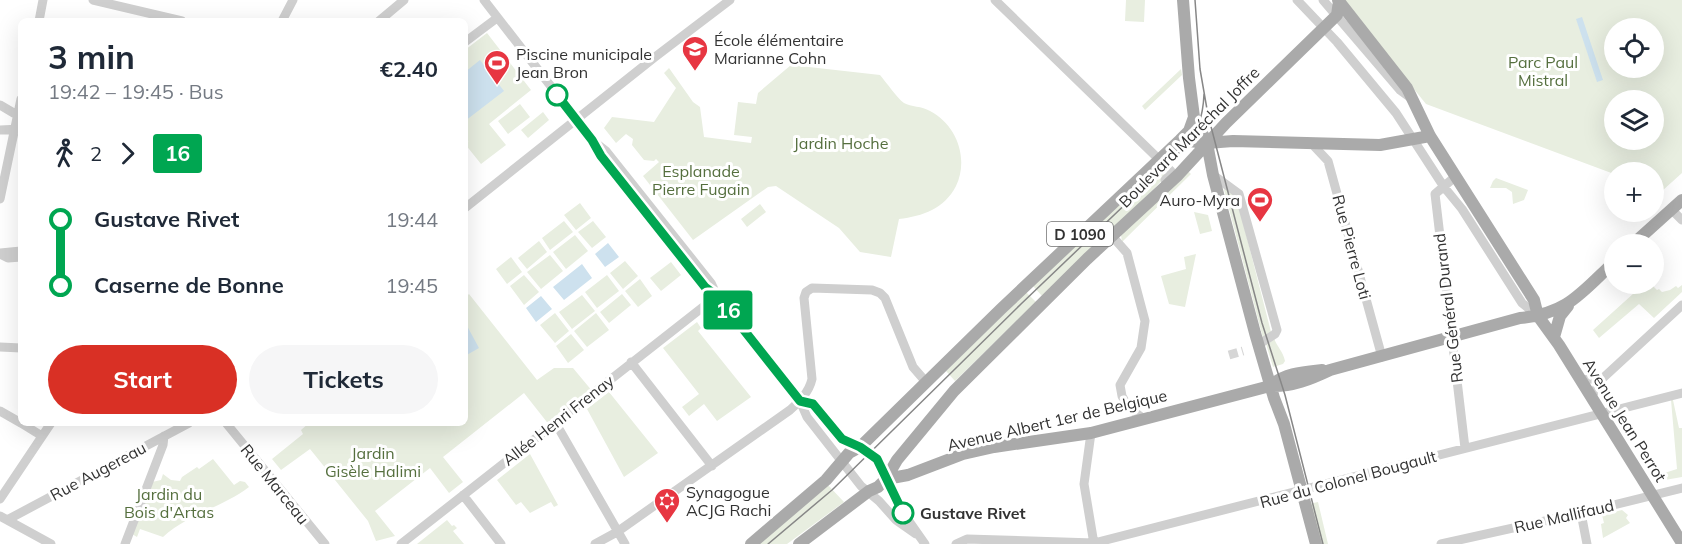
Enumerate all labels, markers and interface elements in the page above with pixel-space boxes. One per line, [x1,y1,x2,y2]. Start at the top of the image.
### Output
map controls [1604,18,1664,294]
button: locate [1604,18,1664,78]
place label: École élémentaire Marianne Cohn [714,30,844,68]
school or university icon: École élémentaire Marianne Cohn [680,34,710,72]
text: 3 min [48,36,135,77]
place label: Piscine municipale Jean Bron [516,44,652,82]
sports icon: Piscine municipale Jean Bron [482,48,512,86]
park label: Parc Paul Mistral [1508,52,1578,90]
text: €2.40 [380,55,438,83]
street label: Boulevard Maréchal Joffre [1114,62,1264,212]
text: 19:42 – 19:45 · Bus [48,79,224,104]
unlabelled marker [546,84,568,106]
button: layers [1604,90,1664,150]
park label: Jardin Hoche [794,133,888,153]
icon: walk [48,137,81,170]
icon: forward [111,137,144,170]
text: 16 [165,140,190,166]
text: 2 [90,141,102,166]
park label: Esplanade Pierre Fugain [652,161,750,199]
button: + [1604,162,1664,222]
sports icon: Auro-Myra [1245,185,1275,223]
place label: Auro-Myra [1160,190,1240,210]
street label: Rue Pierre Loti [1328,192,1376,302]
text: Gustave Rivet [94,205,239,233]
text: 19:44 [385,207,438,232]
road number: D 1090 [1047,222,1113,246]
street label: Rue Général Durand [1429,232,1467,384]
button: − [1604,234,1664,294]
text: Caserne de Bonne [94,271,284,299]
text: 19:45 [385,273,438,298]
line badge: 16 [701,290,755,330]
text: 16 [715,297,741,323]
button: Start [48,345,237,414]
button: Tickets [249,345,438,414]
street label: Avenue Jean Perrot [1579,355,1671,486]
street label: Allée Henri Frenay [498,370,618,470]
street label: Avenue Albert 1er de Belgique [945,385,1169,455]
street label: Rue Augereau [47,437,149,505]
street label: Rue Marceau [237,440,313,528]
park label: Jardin Gisèle Halimi [325,443,421,481]
street label: Rue du Colonel Bougault [1258,446,1439,512]
place label: Synagogue ACJG Rachi [686,482,771,520]
park label: Jardin du Bois d'Artas [124,484,214,522]
synagogue icon: Synagogue ACJG Rachi [652,486,682,524]
street label: Rue Mallifaud [1512,495,1616,537]
marker: Gustave Rivet [892,502,914,524]
place label: Gustave Rivet [920,503,1026,523]

